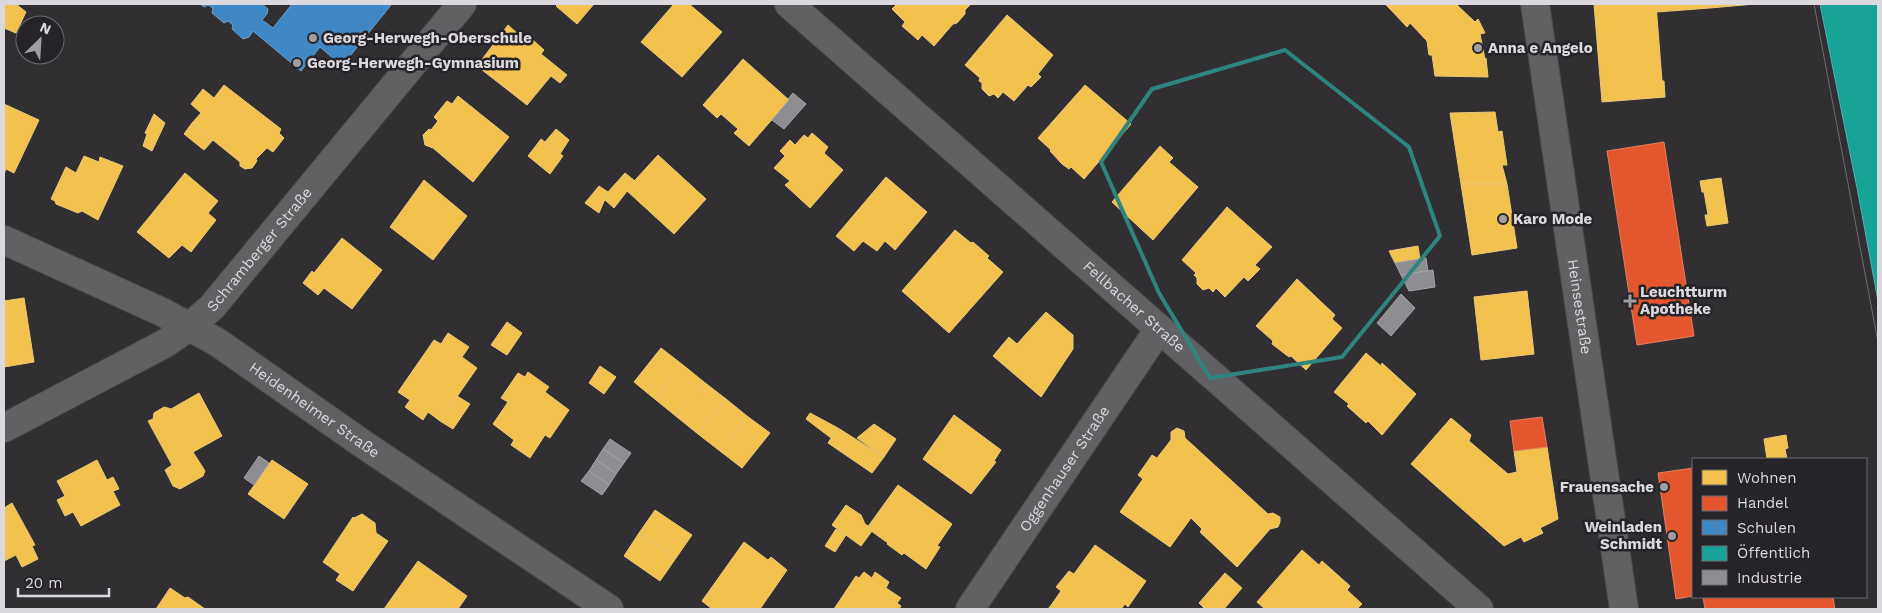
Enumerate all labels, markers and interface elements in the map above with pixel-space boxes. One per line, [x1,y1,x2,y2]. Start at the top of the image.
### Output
north arrow [15,15,65,65]
text: N [37,19,54,38]
place label: Georg-Herwegh-Oberschule [323,29,532,47]
marker: Georg-Herwegh-Oberschule [307,32,319,44]
place label: Anna e Angelo [1488,39,1593,57]
marker: Anna e Angelo [1472,42,1484,54]
place label: Georg-Herwegh-Gymnasium [307,54,519,72]
marker: Georg-Herwegh-Gymnasium [291,57,303,69]
street label: Schramberger Straße [203,184,316,315]
place label: Karo Mode [1513,210,1593,228]
marker: Karo Mode [1497,213,1509,225]
street label: Fellbacher Straße [1079,257,1189,356]
street label: Heinsestraße [1564,258,1595,356]
place label: Leuchtturm Apotheke [1640,283,1727,318]
marker: Leuchtturm Apotheke [1624,295,1636,307]
street label: Heidenheimer Straße [246,358,383,462]
street label: Oggenhauser Straße [1016,403,1113,535]
legend [1692,458,1867,598]
text: Wohnen [1737,469,1796,487]
place label: Frauensache [1560,478,1654,496]
marker: Frauensache [1658,481,1670,493]
text: Handel [1737,494,1789,512]
place label: Weinladen Schmidt [1584,518,1662,553]
text: Schulen [1737,519,1796,537]
marker: Weinladen Schmidt [1666,530,1678,542]
text: Öffentlich [1737,544,1810,562]
scale bar [18,566,109,598]
text: Industrie [1737,569,1802,587]
text: 20 m [25,574,63,592]

